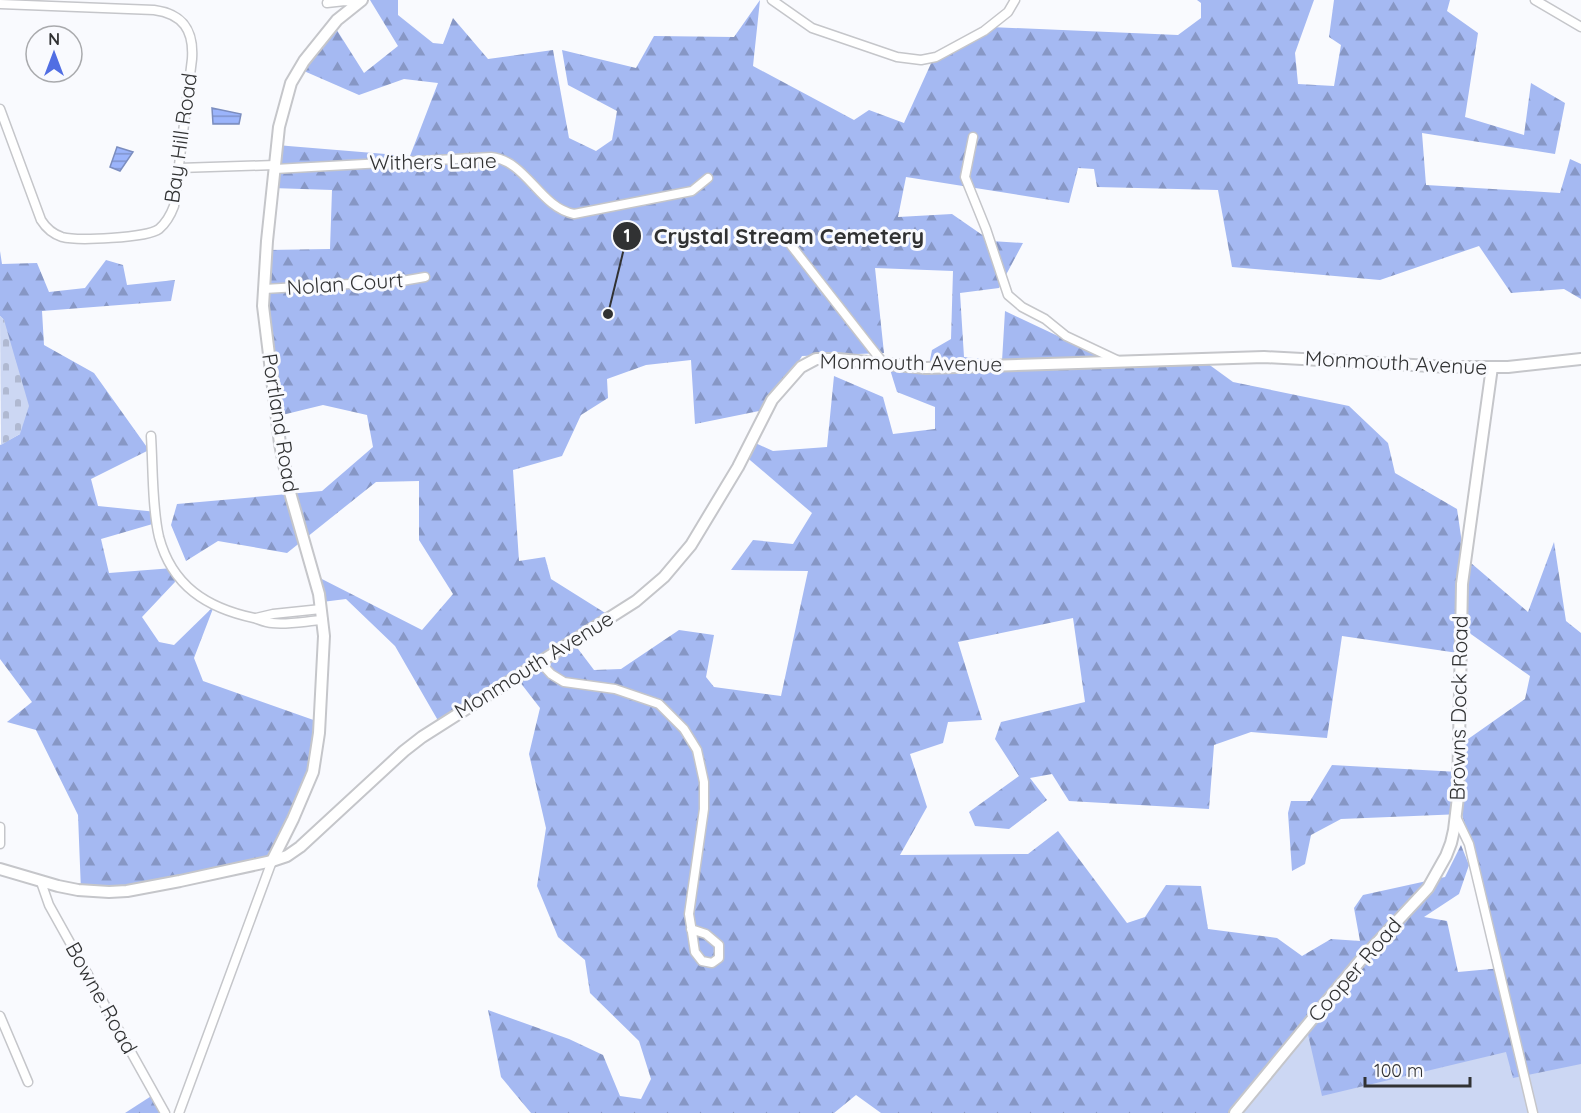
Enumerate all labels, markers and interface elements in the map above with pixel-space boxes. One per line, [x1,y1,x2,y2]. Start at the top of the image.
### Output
north arrow [24,24,84,84]
text: N [48,29,60,49]
street label: Bay Hill Road [158,71,202,205]
street label: Withers Lane [369,147,497,175]
callout: Crystal Stream Cemetery [612,216,937,256]
text: Crystal Stream Cemetery [654,222,924,250]
text: 1 [623,224,631,247]
street label: Nolan Court [286,266,404,300]
street label: Monmouth Avenue [1304,344,1488,380]
street label: Monmouth Avenue [820,347,1003,377]
street label: Portland Road [257,351,305,494]
street label: Monmouth Avenue [449,605,618,724]
street label: Browns Dock Road [1443,615,1473,801]
street label: Cooper Road [1302,912,1407,1027]
street label: Bowne Road [60,937,143,1058]
scale bar [1365,1050,1470,1088]
text: 100 m [1374,1059,1423,1082]

